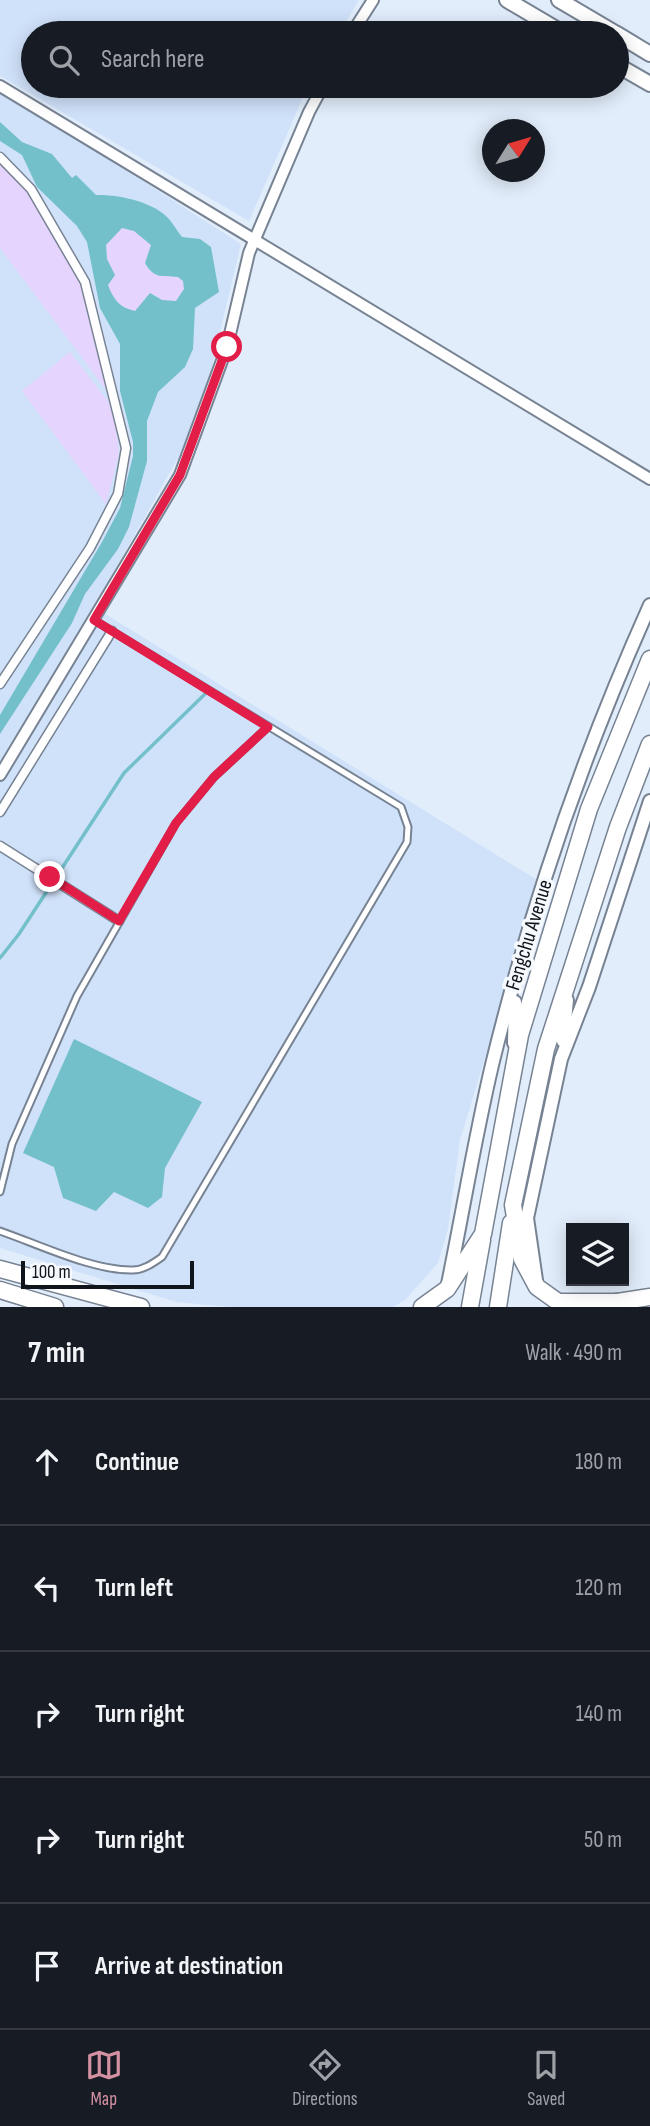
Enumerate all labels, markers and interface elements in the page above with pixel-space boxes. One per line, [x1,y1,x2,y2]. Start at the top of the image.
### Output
search box [21,21,629,98]
icon: search [45,41,83,79]
text: Search here [101,44,204,75]
north arrow [482,119,545,182]
route start [211,331,242,362]
route end [34,861,65,892]
street label: Fengchu Avenue [500,877,558,993]
map controls [566,1223,629,1286]
button: layers [566,1223,629,1286]
scale bar [21,1258,194,1290]
text: 100 m [32,1261,71,1284]
text: 7 min [28,1335,85,1371]
text: Walk · 490 m [525,1339,622,1367]
icon: ahead [28,1443,66,1481]
text: Continue [95,1447,179,1478]
text: 180 m [575,1448,622,1476]
icon: left [28,1569,66,1607]
text: Turn left [95,1573,173,1604]
text: 120 m [576,1574,622,1602]
icon: right [28,1695,66,1733]
text: Turn right [95,1699,184,1730]
text: 140 m [576,1700,622,1728]
icon: right [28,1821,66,1859]
text: Turn right [95,1825,184,1856]
text: 50 m [584,1826,622,1854]
icon: arrive [28,1947,66,1985]
text: Arrive at destination [95,1951,283,1982]
tab: Map [85,2046,123,2111]
tab: Directions [292,2046,358,2111]
tab: Saved [527,2046,565,2111]

